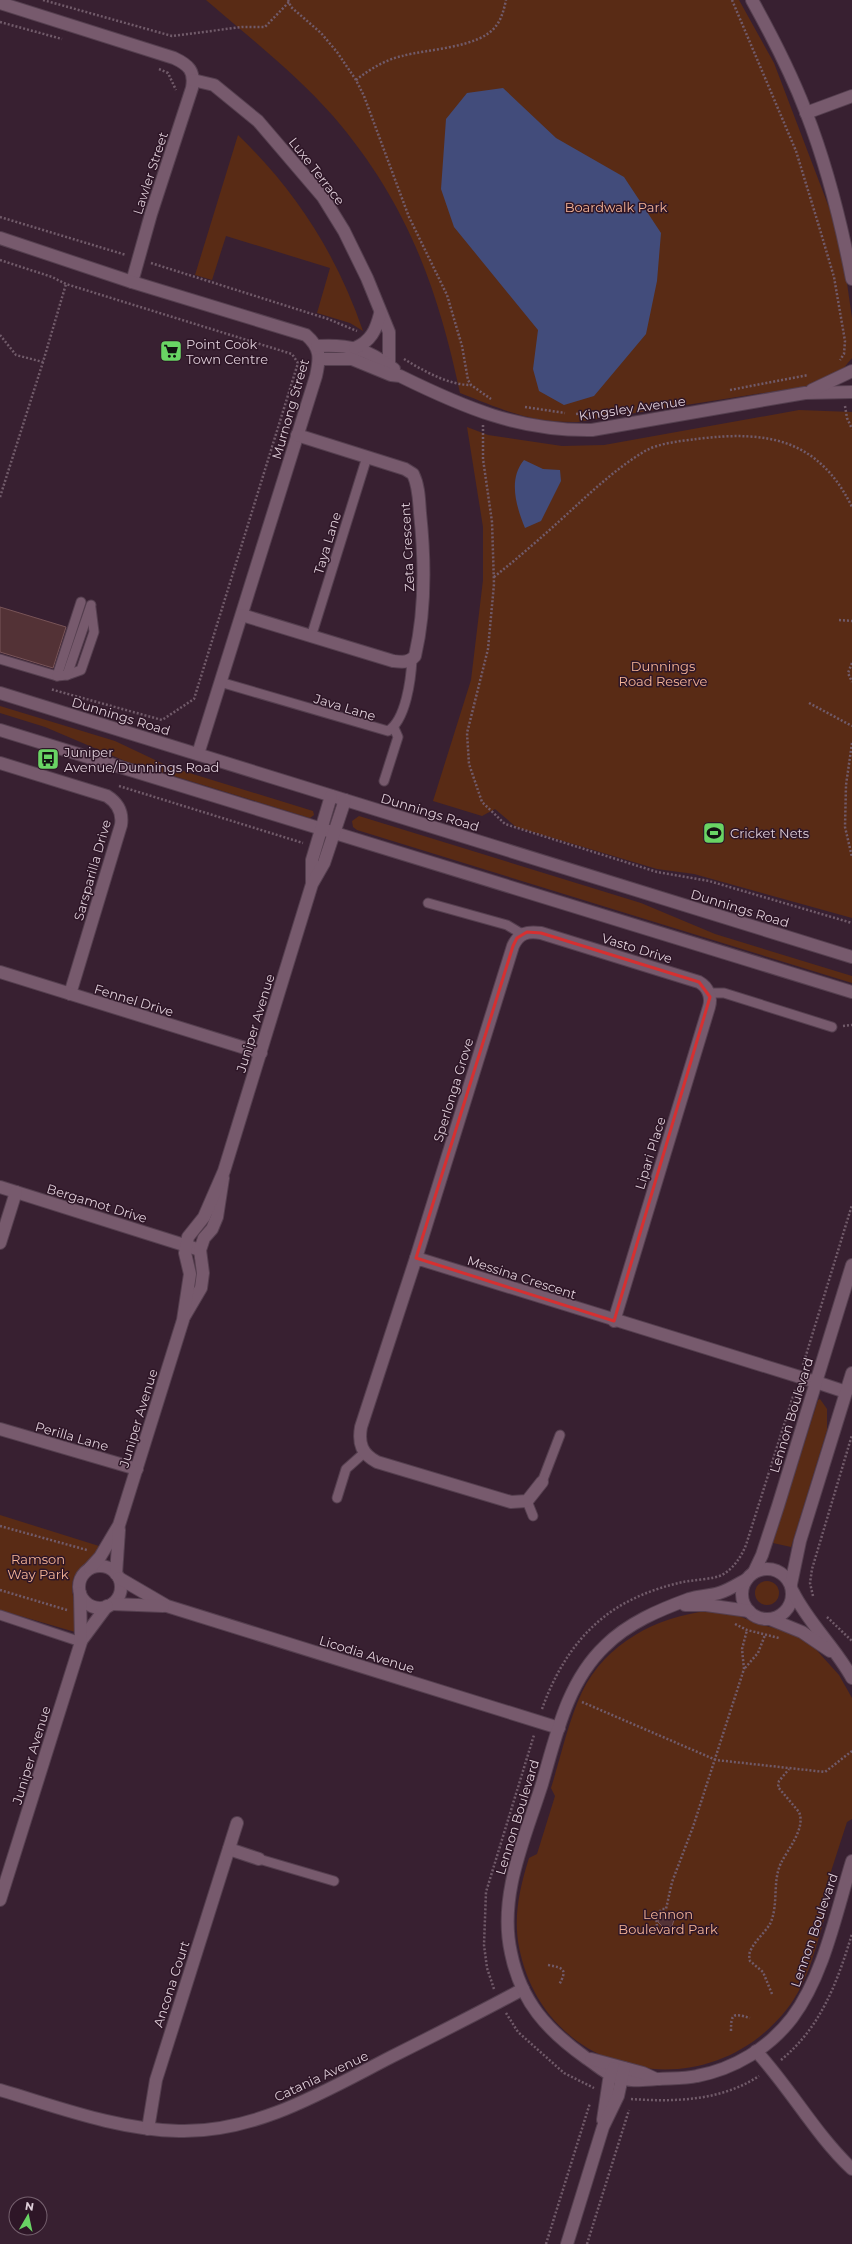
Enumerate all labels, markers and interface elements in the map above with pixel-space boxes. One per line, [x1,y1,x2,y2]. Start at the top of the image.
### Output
street label: Lawler Street [129,130,171,216]
street label: Luxe Terrace [286,134,348,208]
park label: Boardwalk Park [565,199,668,215]
place label: Point Cook Town Centre [186,336,268,367]
supermarket icon: Point Cook Town Centre [158,338,184,364]
street label: Murnong Street [268,357,312,461]
street label: Kingsley Avenue [578,393,687,423]
street label: Zeta Crescent [397,502,417,592]
street label: Taya Lane [310,510,344,576]
park label: Dunnings Road Reserve [619,658,708,689]
street label: Java Lane [311,690,378,724]
street label: Dunnings Road [70,693,172,739]
place label: Juniper Avenue/Dunnings Road [63,744,219,775]
bus stop icon: Juniper Avenue/Dunnings Road [35,746,61,772]
street label: Dunnings Road [379,789,481,835]
street label: Sarsparilla Drive [70,817,114,922]
sports icon: Cricket Nets [701,820,727,846]
place label: Cricket Nets [730,825,809,841]
street label: Dunnings Road [689,885,791,931]
street label: Vasto Drive [600,930,674,966]
street label: Juniper Avenue [232,972,278,1075]
street label: Fennel Drive [92,980,176,1020]
street label: Sperlonga Grove [430,1036,476,1144]
street label: Lipari Place [631,1115,669,1191]
street label: Bergamot Drive [45,1180,149,1226]
street label: Messina Crescent [465,1252,579,1302]
street label: Lennon Boulevard [766,1355,816,1475]
street label: Juniper Avenue [115,1367,161,1470]
street label: Perilla Lane [33,1418,111,1454]
park label: Ramson Way Park [7,1551,69,1582]
street label: Licodia Avenue [317,1632,417,1676]
street label: Juniper Avenue [8,1704,54,1807]
street label: Lennon Boulevard [492,1757,542,1877]
street label: Lennon Boulevard [787,1871,841,1989]
park label: Lennon Boulevard Park [618,1906,718,1937]
street label: Ancona Court [150,1939,192,2029]
street label: Catania Avenue [271,2047,371,2105]
north arrow [8,2196,48,2236]
text: N [24,2199,35,2214]

